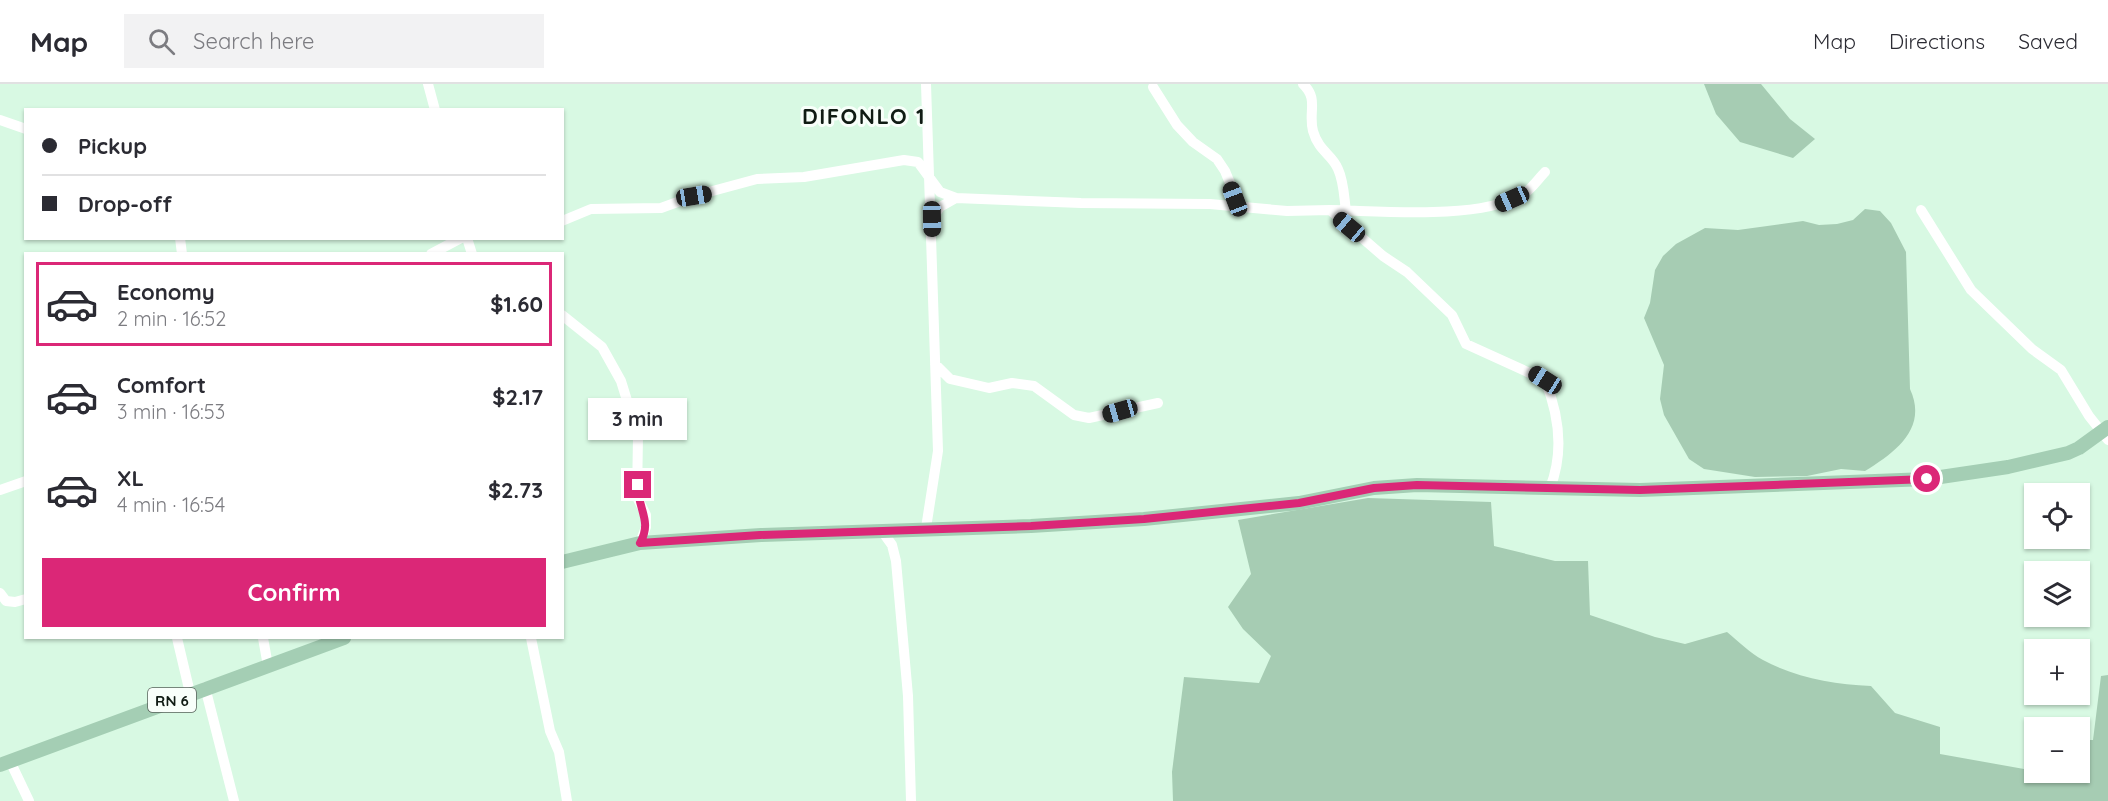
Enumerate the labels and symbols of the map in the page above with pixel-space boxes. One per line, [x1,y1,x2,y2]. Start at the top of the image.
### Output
district label: DIFONLO 1 [802,102,926,130]
car [1220,179,1250,219]
car [1492,183,1532,215]
car [675,184,713,208]
car [923,201,941,237]
car [1329,209,1369,245]
car [1525,363,1565,397]
car [1100,397,1140,425]
callout: 3 min [588,398,688,440]
route start [1913,465,1940,492]
route end [624,471,651,498]
road number: RN 6 [148,688,196,712]

